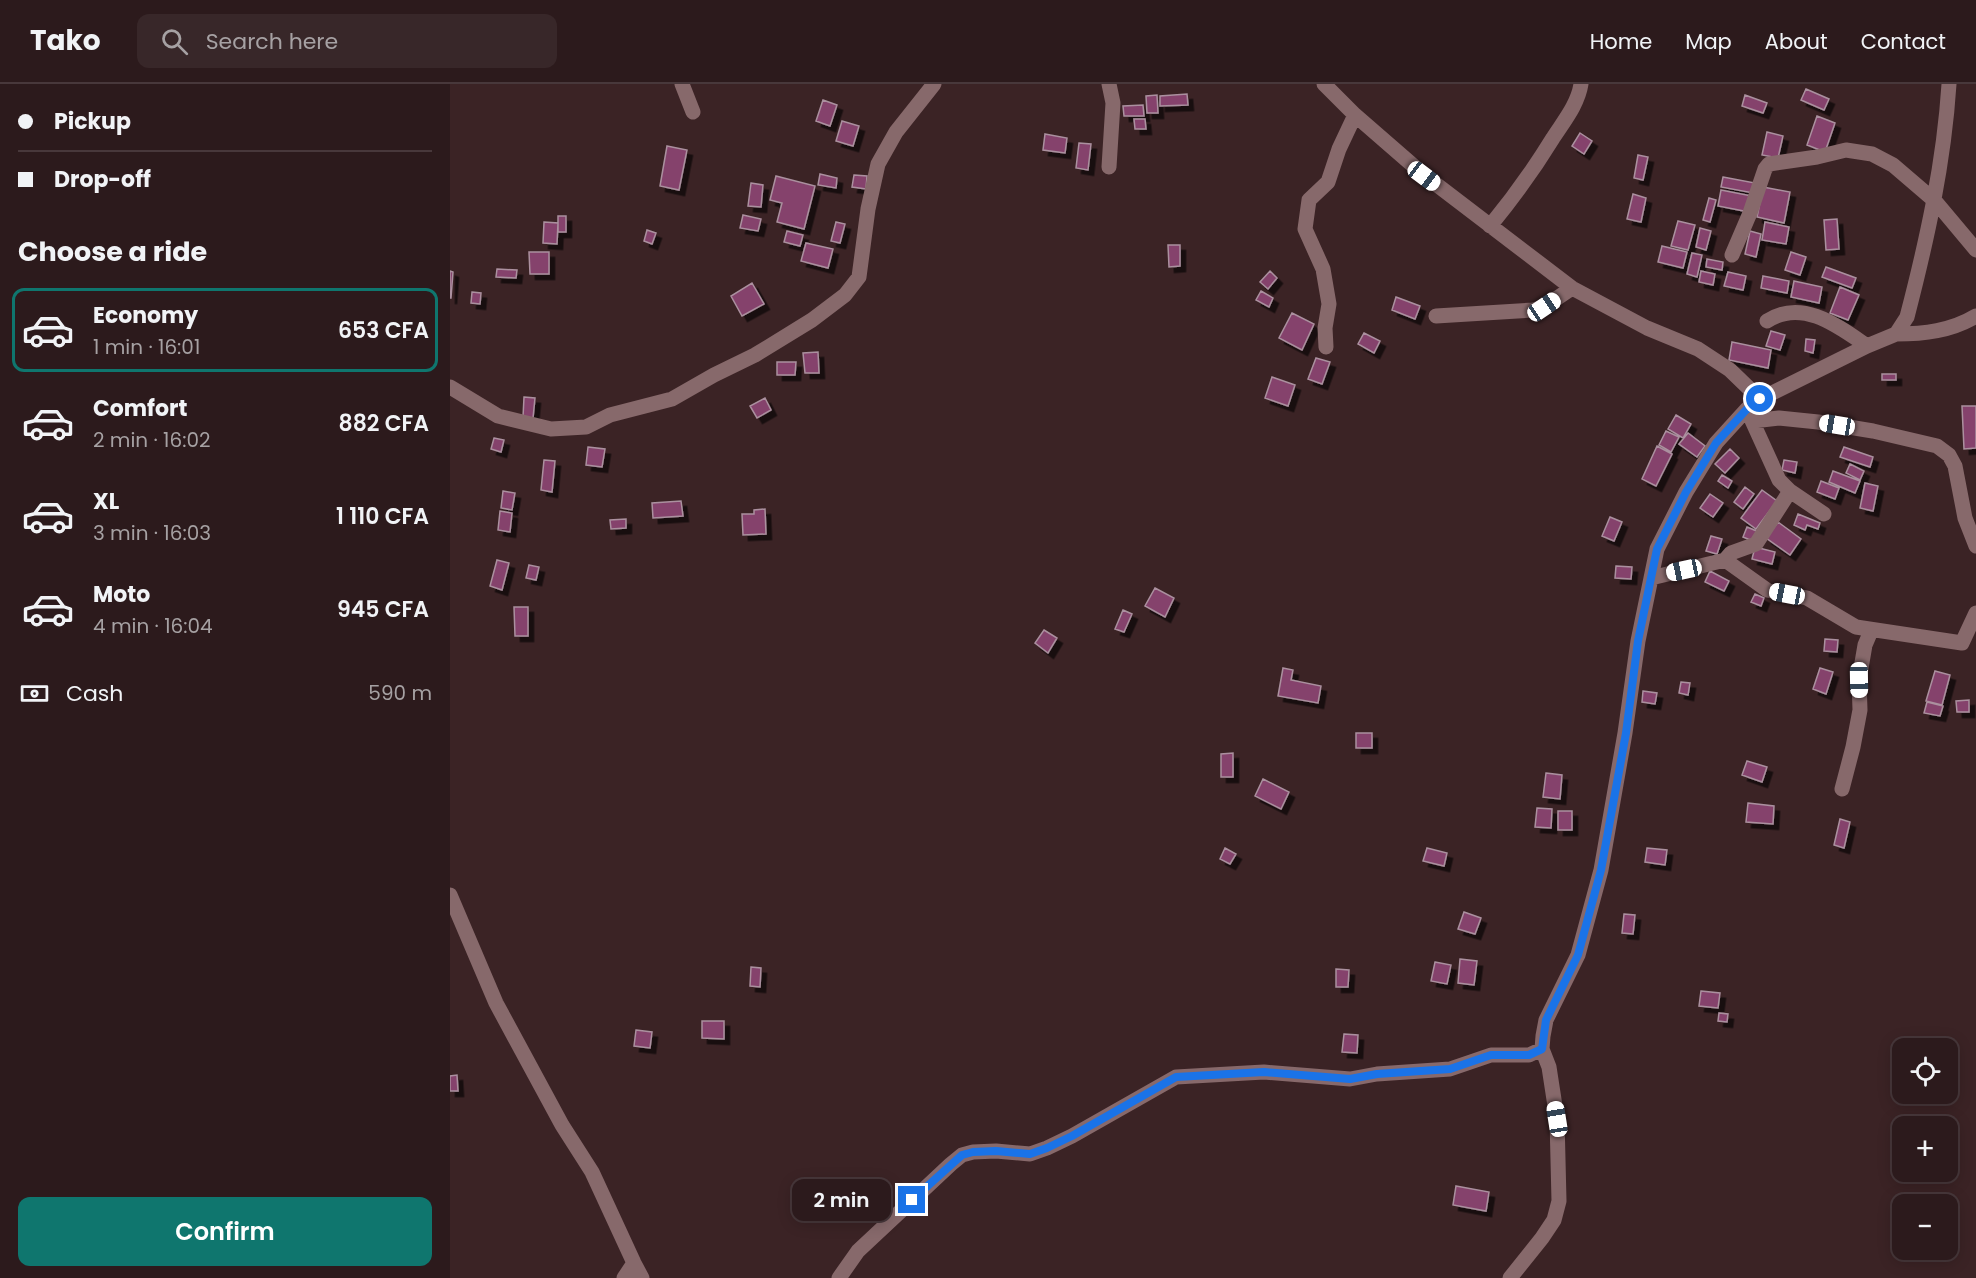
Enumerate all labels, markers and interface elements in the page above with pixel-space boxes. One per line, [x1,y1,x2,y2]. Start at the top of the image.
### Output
search box [137,14,557,68]
text: Tako [30,21,101,60]
icon: search [158,25,191,58]
text: Search here [206,26,338,57]
text: Home [1590,27,1652,56]
text: Map [1685,27,1732,56]
text: About [1765,27,1828,56]
text: Contact [1861,27,1946,56]
text: Pickup [54,106,131,137]
car [1404,158,1444,194]
text: Drop-off [54,164,151,195]
text: Choose a ride [18,233,207,270]
car [1524,289,1564,325]
text: Economy [93,300,198,331]
icon: car [21,303,75,357]
text: 653 CFA [338,315,429,346]
text: 1 min · 16:01 [93,333,200,361]
route start [1746,385,1773,412]
text: Comfort [93,393,187,424]
icon: car [21,396,75,450]
text: 882 CFA [339,408,429,439]
car [1818,413,1856,437]
text: 2 min · 16:02 [93,426,211,454]
text: XL [93,486,119,517]
icon: car [21,489,75,543]
text: 1 110 CFA [336,501,429,532]
text: 3 min · 16:03 [93,519,211,547]
car [1665,557,1703,583]
text: Moto [93,579,150,610]
icon: car [21,582,75,636]
car [1768,582,1806,606]
text: 945 CFA [337,594,429,625]
text: 4 min · 16:04 [93,612,213,640]
car [1850,662,1868,698]
icon: cash [18,677,51,710]
text: Cash [66,678,123,709]
text: 590 m [368,679,432,707]
map controls [1892,1038,1958,1260]
button: locate [1892,1038,1958,1104]
car [1545,1100,1569,1138]
button: + [1892,1116,1958,1182]
callout: 2 min [792,1179,891,1221]
text: 2 min [814,1186,869,1214]
route end [898,1186,925,1213]
button: − [1892,1194,1958,1260]
button: Confirm [18,1197,432,1266]

